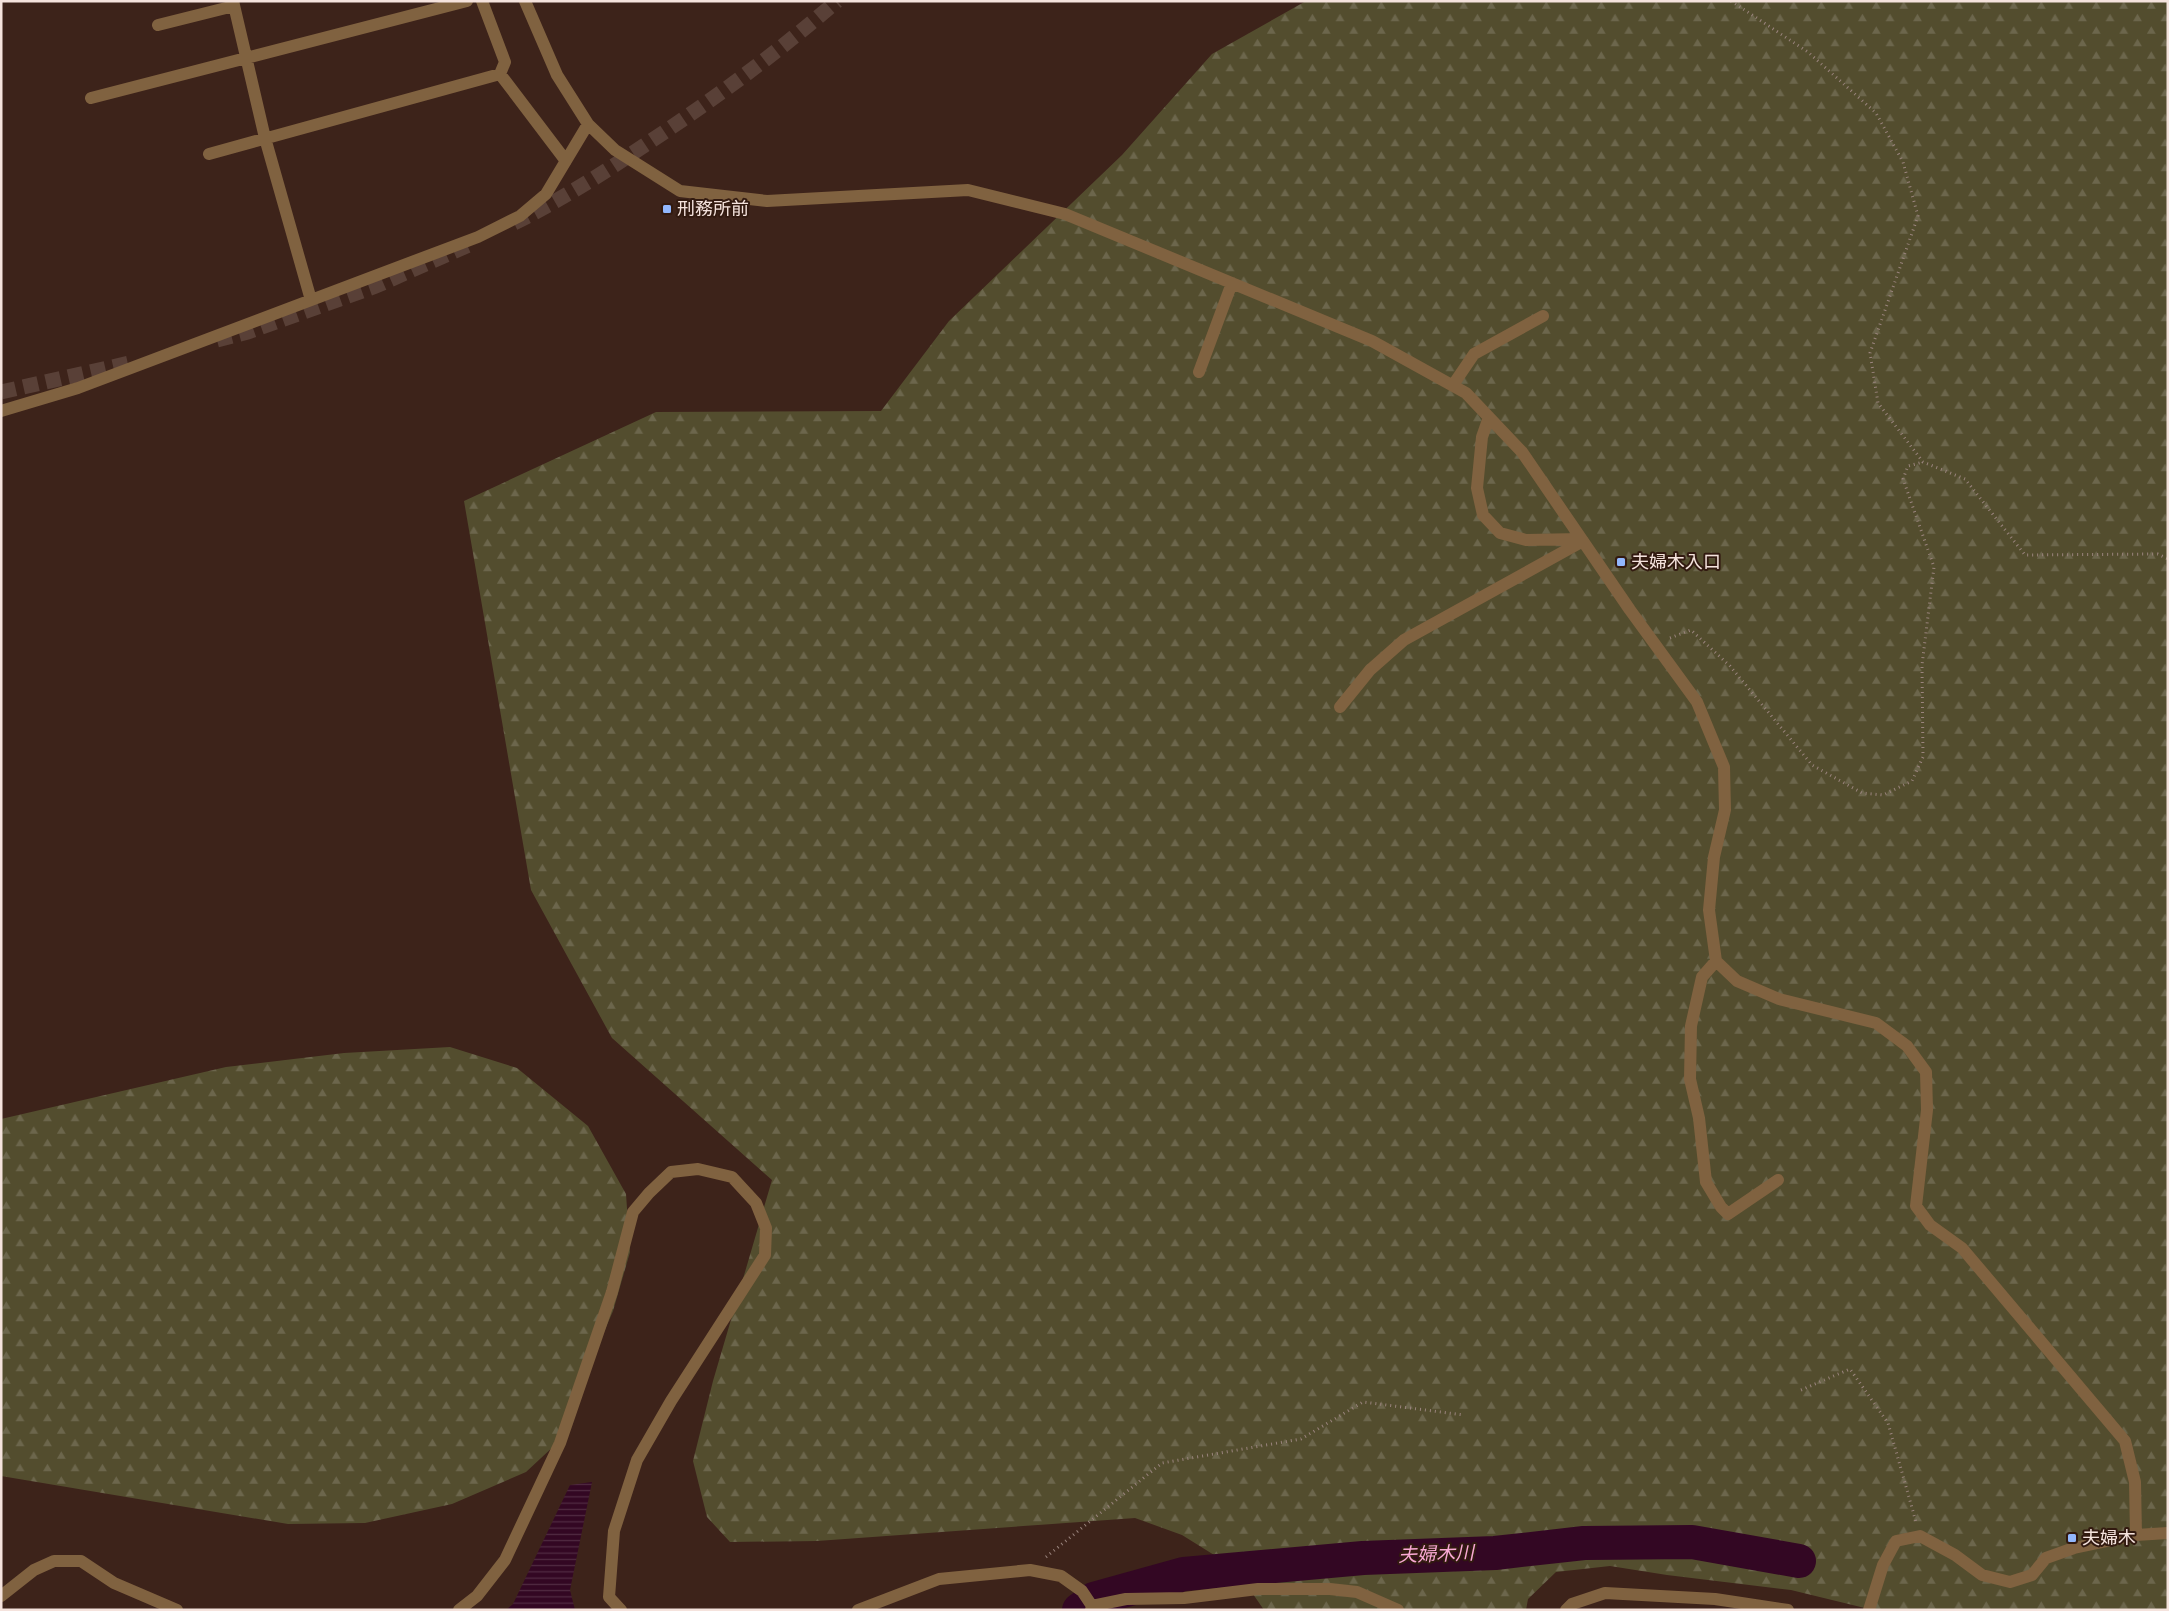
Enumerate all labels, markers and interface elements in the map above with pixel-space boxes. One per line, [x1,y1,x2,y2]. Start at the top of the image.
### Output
place label: 刑務所前 [677,199,749,220]
marker: 刑務所前 [661,203,673,215]
place label: 夫婦木入口 [1631,552,1721,573]
marker: 夫婦木入口 [1615,556,1627,568]
place label: 夫婦木 [2082,1528,2136,1549]
marker: 夫婦木 [2066,1532,2078,1544]
water label: 夫婦木川 [1398,1542,1476,1568]

